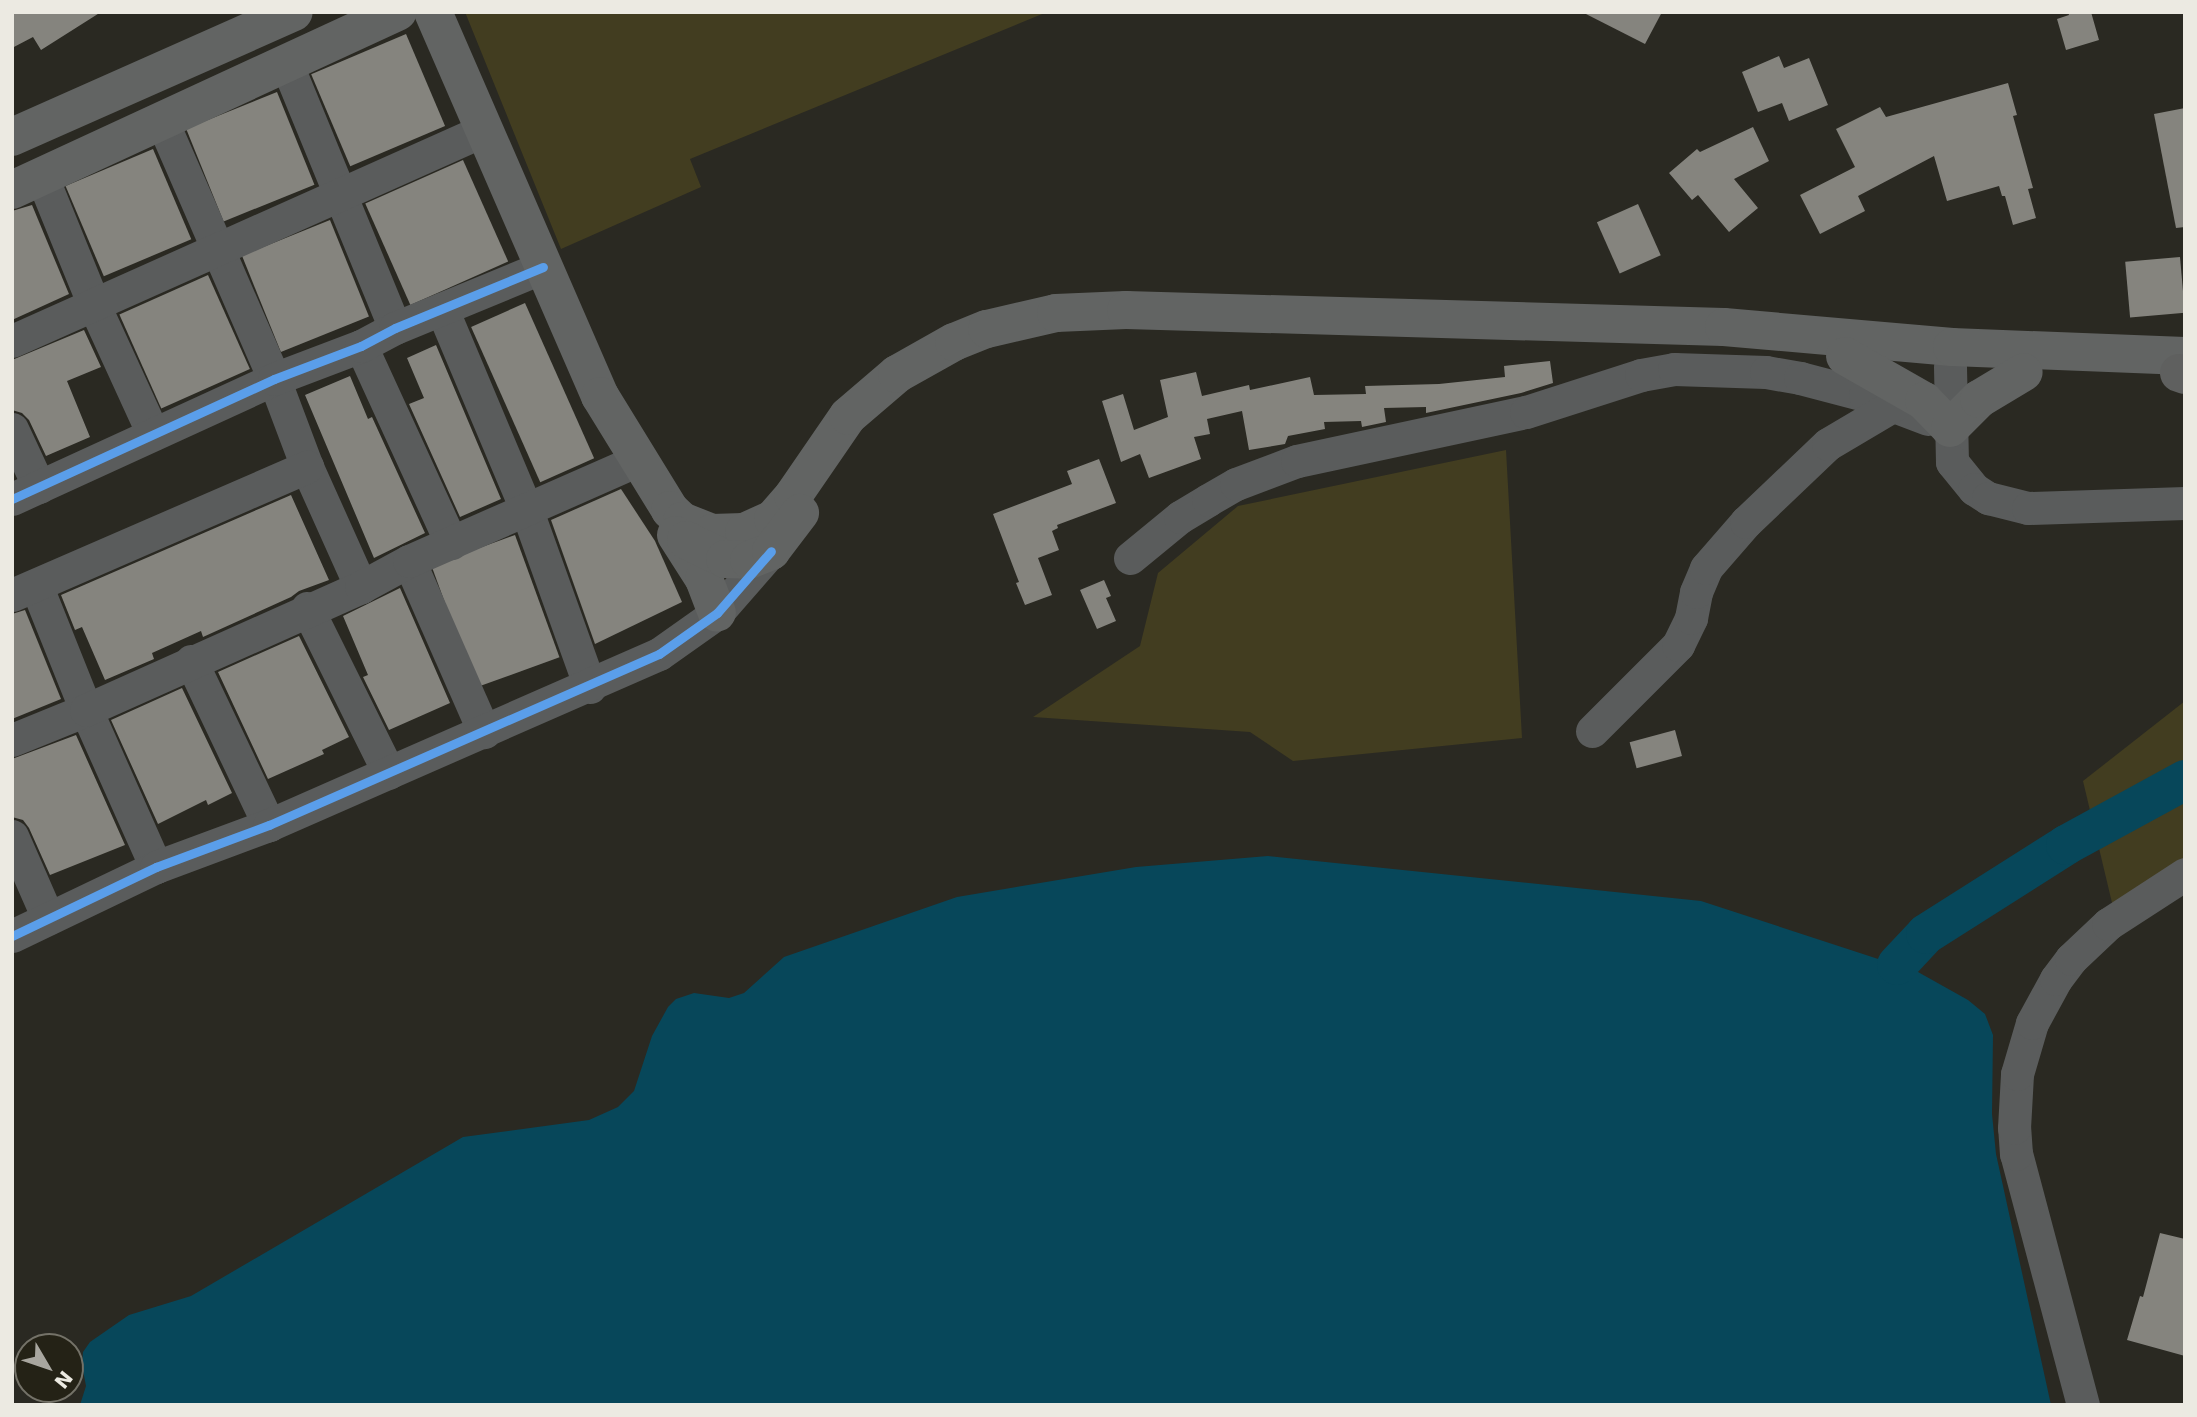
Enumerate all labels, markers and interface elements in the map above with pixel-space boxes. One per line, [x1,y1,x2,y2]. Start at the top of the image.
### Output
north arrow [14,1333,84,1403]
text: N [50,1367,77,1393]

